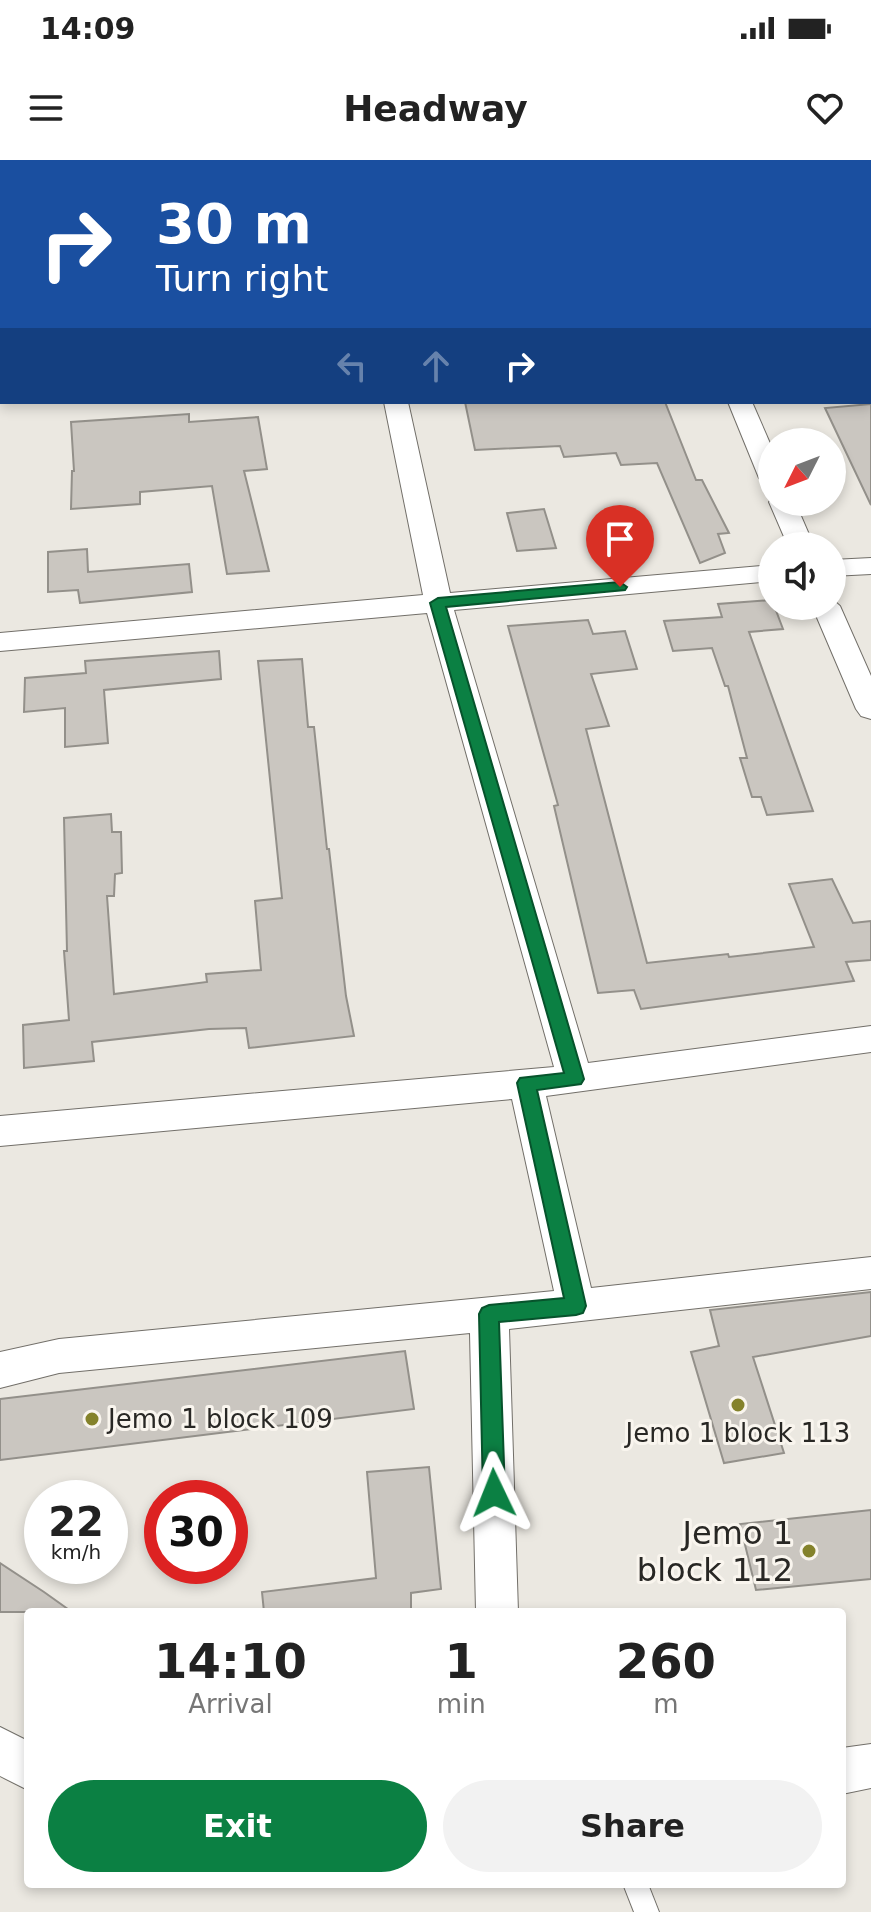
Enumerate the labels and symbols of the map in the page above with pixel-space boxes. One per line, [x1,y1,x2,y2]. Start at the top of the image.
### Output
north arrow [758,428,846,516]
pin [586,505,654,587]
marker: Jemo 1 block 113 [729,1396,747,1414]
place label: Jemo 1 block 109 [106,1404,333,1434]
marker: Jemo 1 block 109 [83,1410,101,1428]
place label: Jemo 1 block 113 [624,1418,850,1448]
position arrow [452,1451,536,1535]
speed limit sign: 30 [144,1480,248,1584]
place label: Jemo 1 block 112 [637,1514,793,1589]
marker: Jemo 1 block 112 [800,1542,818,1560]

